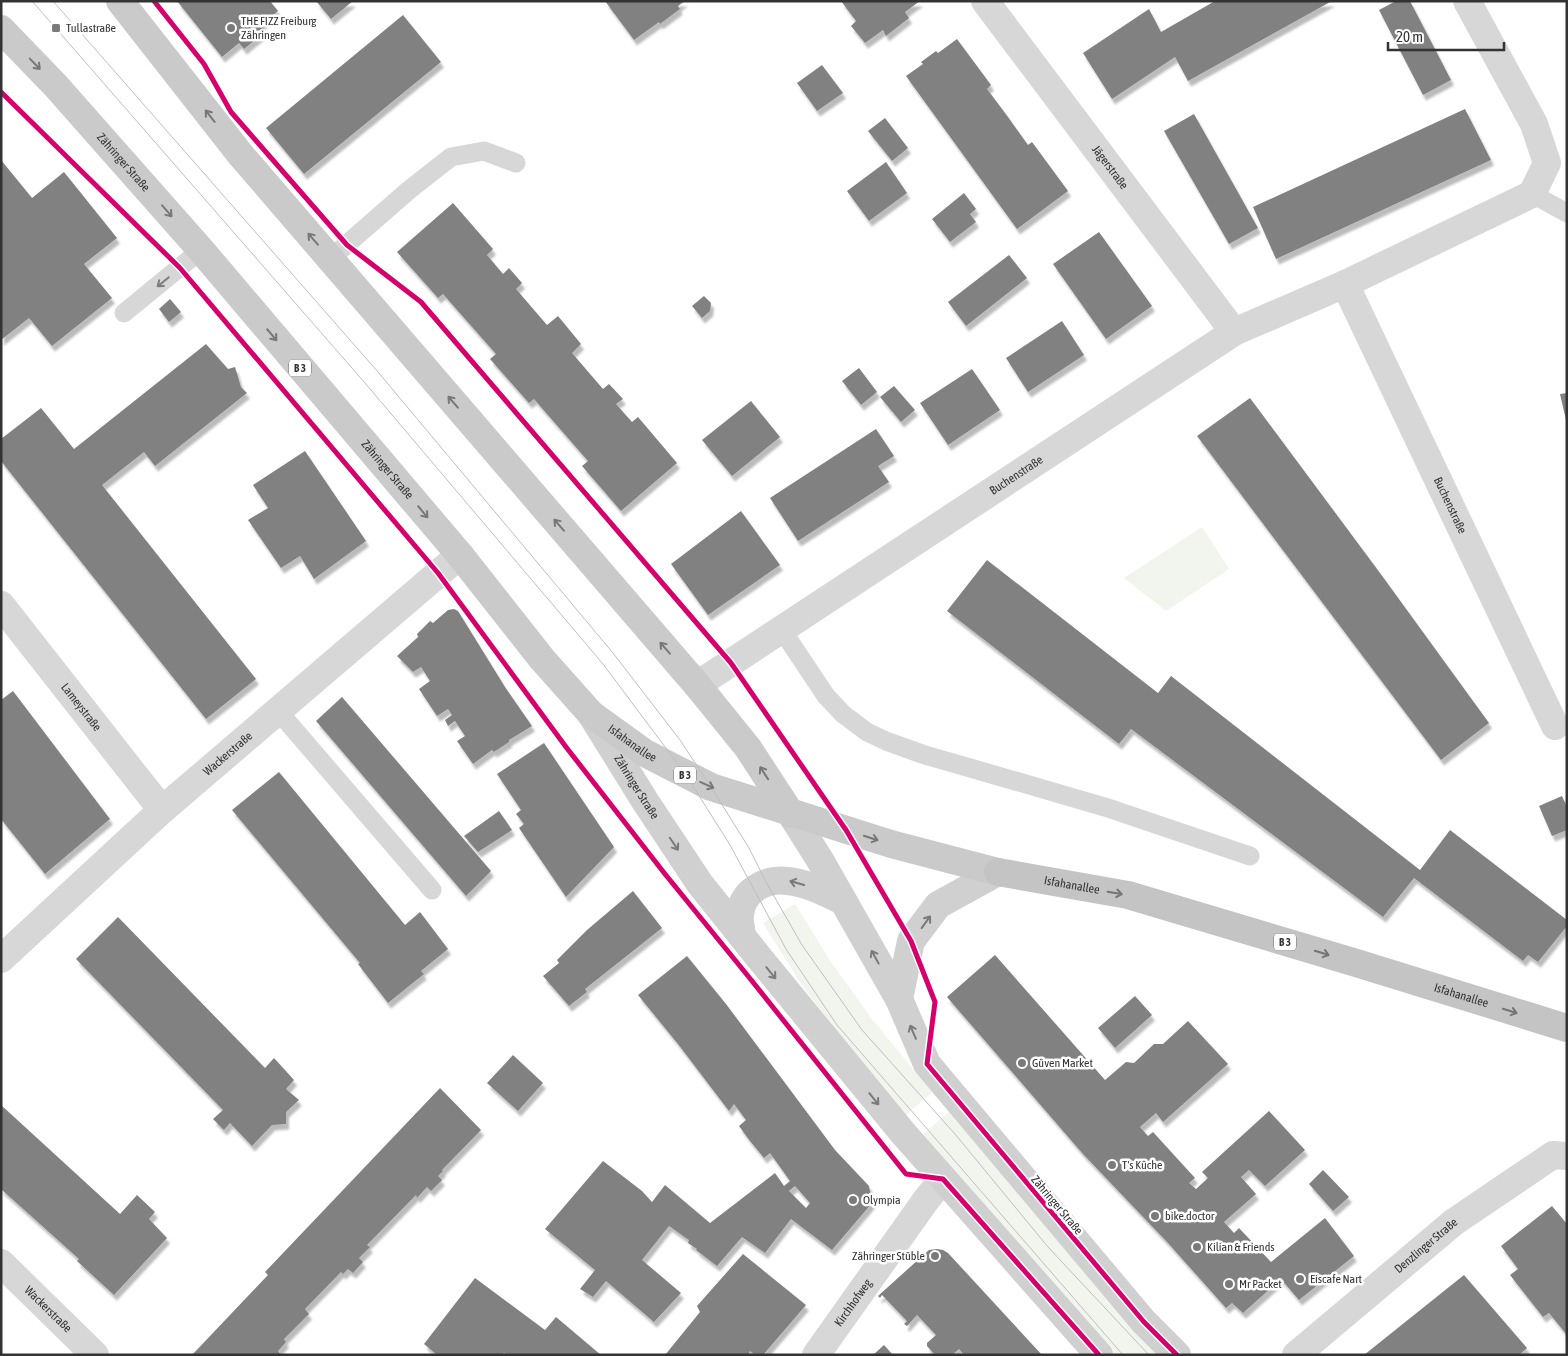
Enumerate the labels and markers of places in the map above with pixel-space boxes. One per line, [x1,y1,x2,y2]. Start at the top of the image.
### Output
place label: THE FIZZ Freiburg Zähringen [241,14,317,42]
place label: Tullastraße [66,21,116,35]
marker: Tullastraße [50,22,62,34]
marker: THE FIZZ Freiburg Zähringen [225,22,237,34]
place label: Güven Market [1032,1056,1094,1070]
marker: Güven Market [1016,1057,1028,1069]
place label: T's Küche [1122,1158,1163,1172]
marker: T's Küche [1106,1159,1118,1171]
place label: Olympia [863,1193,901,1207]
marker: Olympia [847,1194,859,1206]
place label: bike.doctor [1165,1209,1215,1223]
marker: bike.doctor [1149,1210,1161,1222]
place label: Kilian & Friends [1207,1240,1275,1254]
marker: Kilian & Friends [1191,1241,1203,1253]
place label: Zähringer Stüble [852,1249,925,1263]
marker: Zähringer Stüble [929,1250,941,1262]
place label: Eiscafe Nart [1310,1272,1363,1286]
marker: Eiscafe Nart [1294,1273,1306,1285]
place label: Mr Packet [1239,1277,1282,1291]
marker: Mr Packet [1223,1278,1235,1290]

